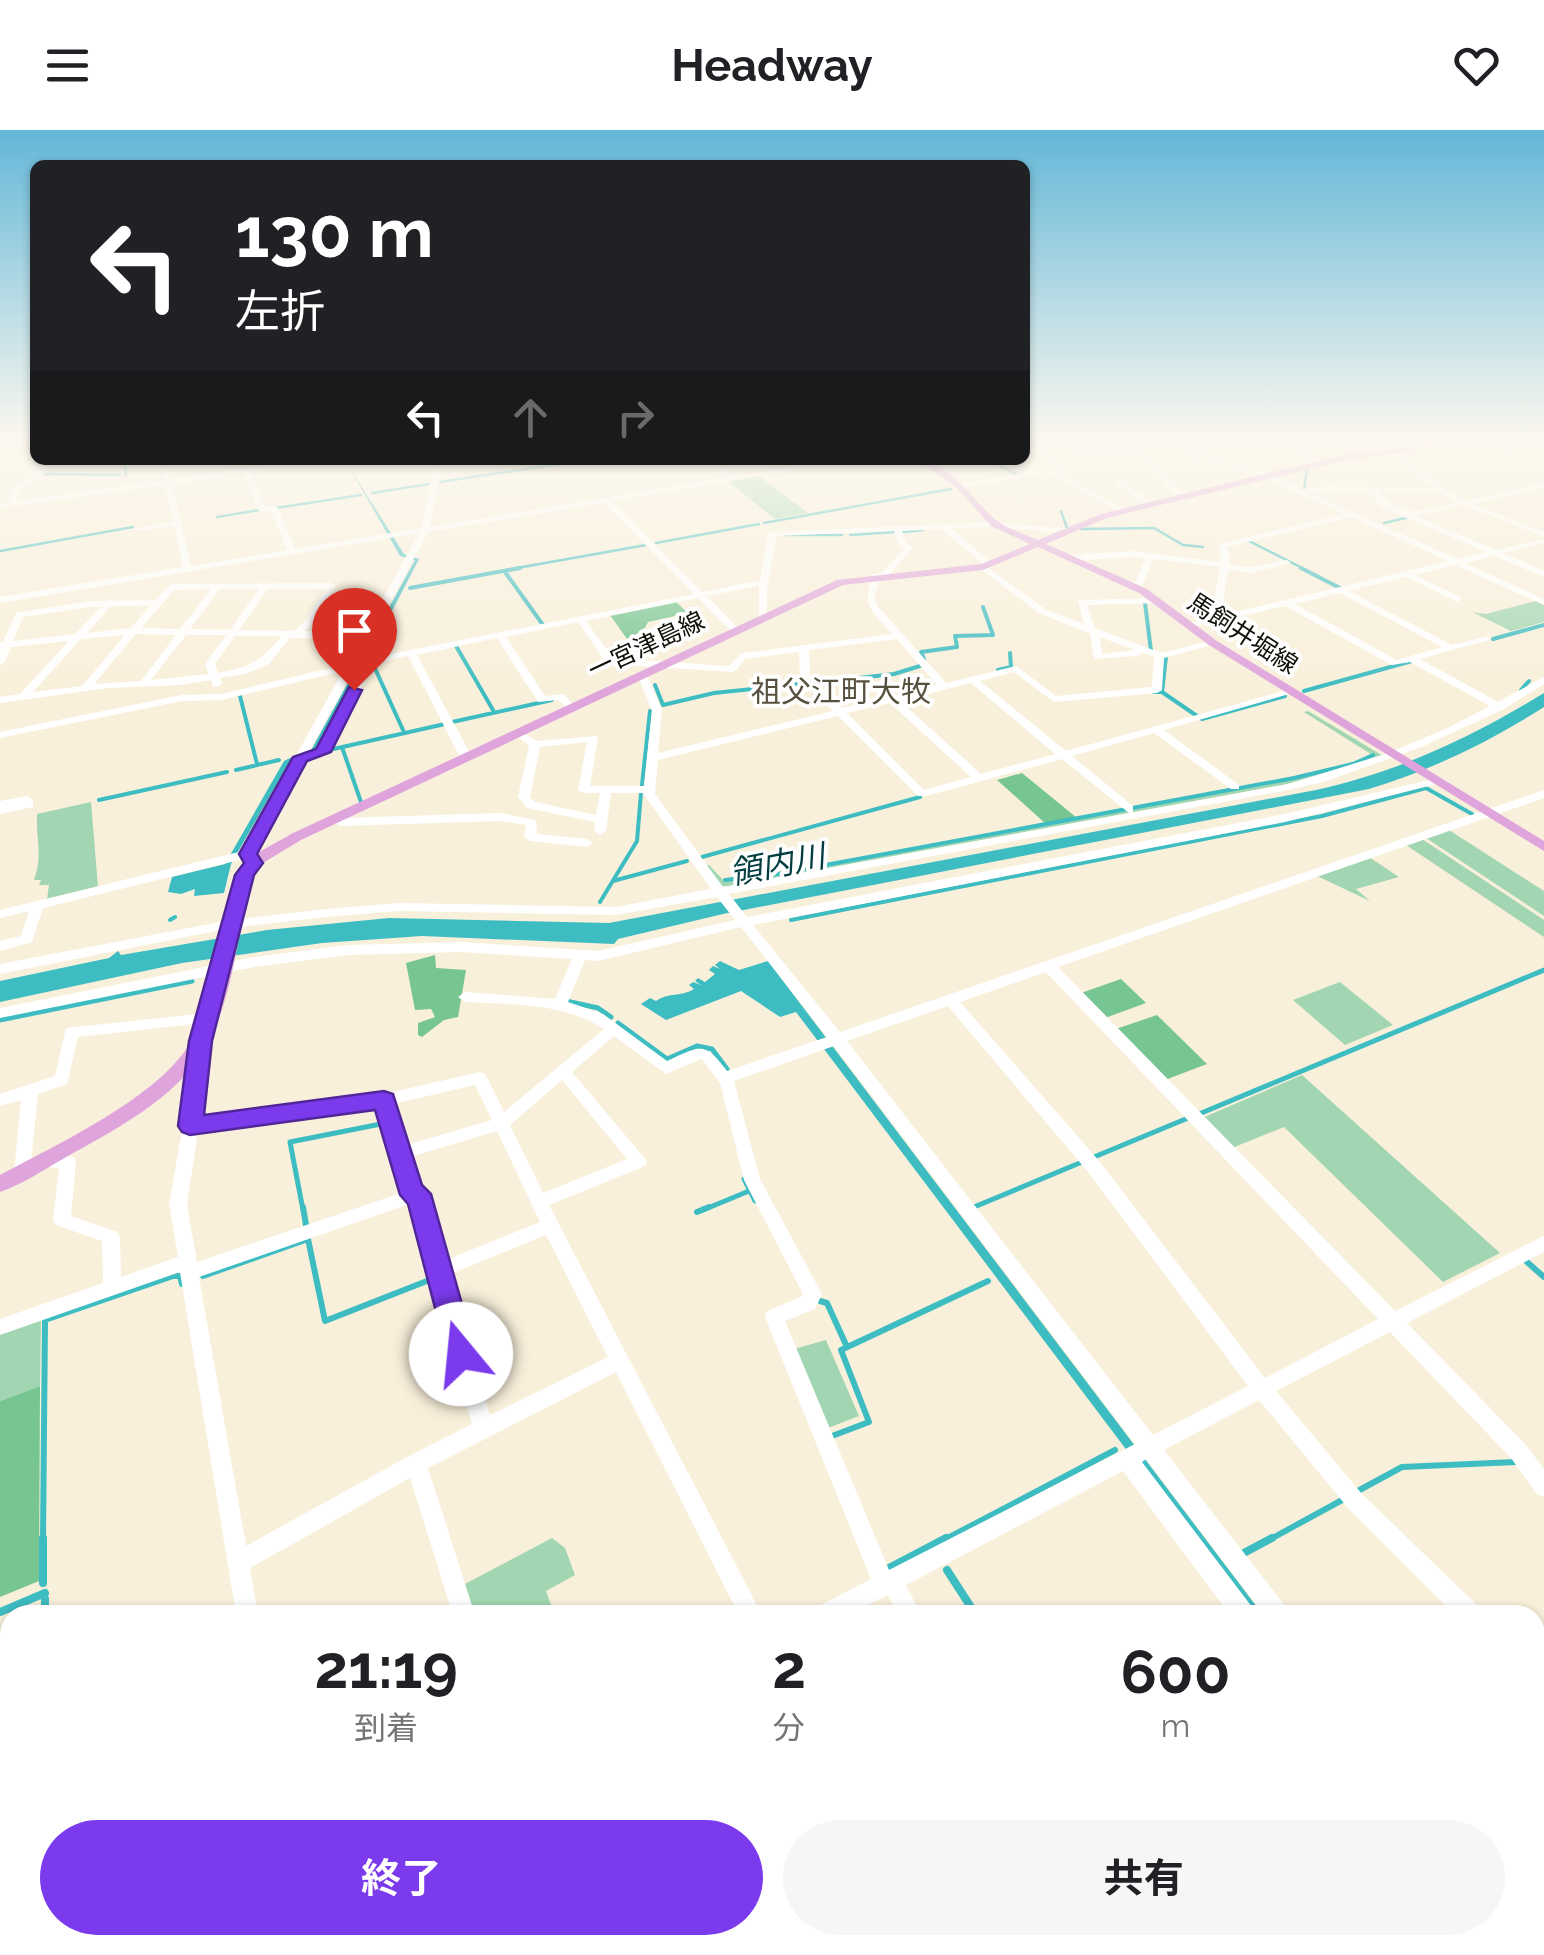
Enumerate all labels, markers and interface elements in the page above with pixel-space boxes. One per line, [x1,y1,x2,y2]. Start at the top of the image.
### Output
icon: menu [40,38,95,93]
icon: heart [1449,38,1504,93]
text: Headway [671,39,873,92]
text: 130 m [235,191,434,273]
icon: left [70,200,200,330]
text: 左折 [235,285,325,338]
icon: left [398,390,453,445]
icon: ahead [503,390,558,445]
icon: right [608,390,663,445]
street label: 馬飼井堀線 [1182,586,1304,680]
pin [312,588,397,691]
icon: arrive [327,603,382,658]
street label: 一宮津島線 [583,605,709,685]
district label: 祖父江町大牧 [751,674,931,709]
water label: 領内川 [726,836,831,891]
position arrow [409,1302,513,1406]
text: 21:19 [314,1632,458,1702]
text: 2 [772,1632,806,1702]
text: 600 [1120,1637,1231,1707]
text: m [1161,1707,1190,1744]
text: 到着 [354,1709,418,1746]
text: 分 [773,1709,805,1746]
button: 終了 [40,1820,763,1935]
button: 共有 [783,1820,1505,1935]

